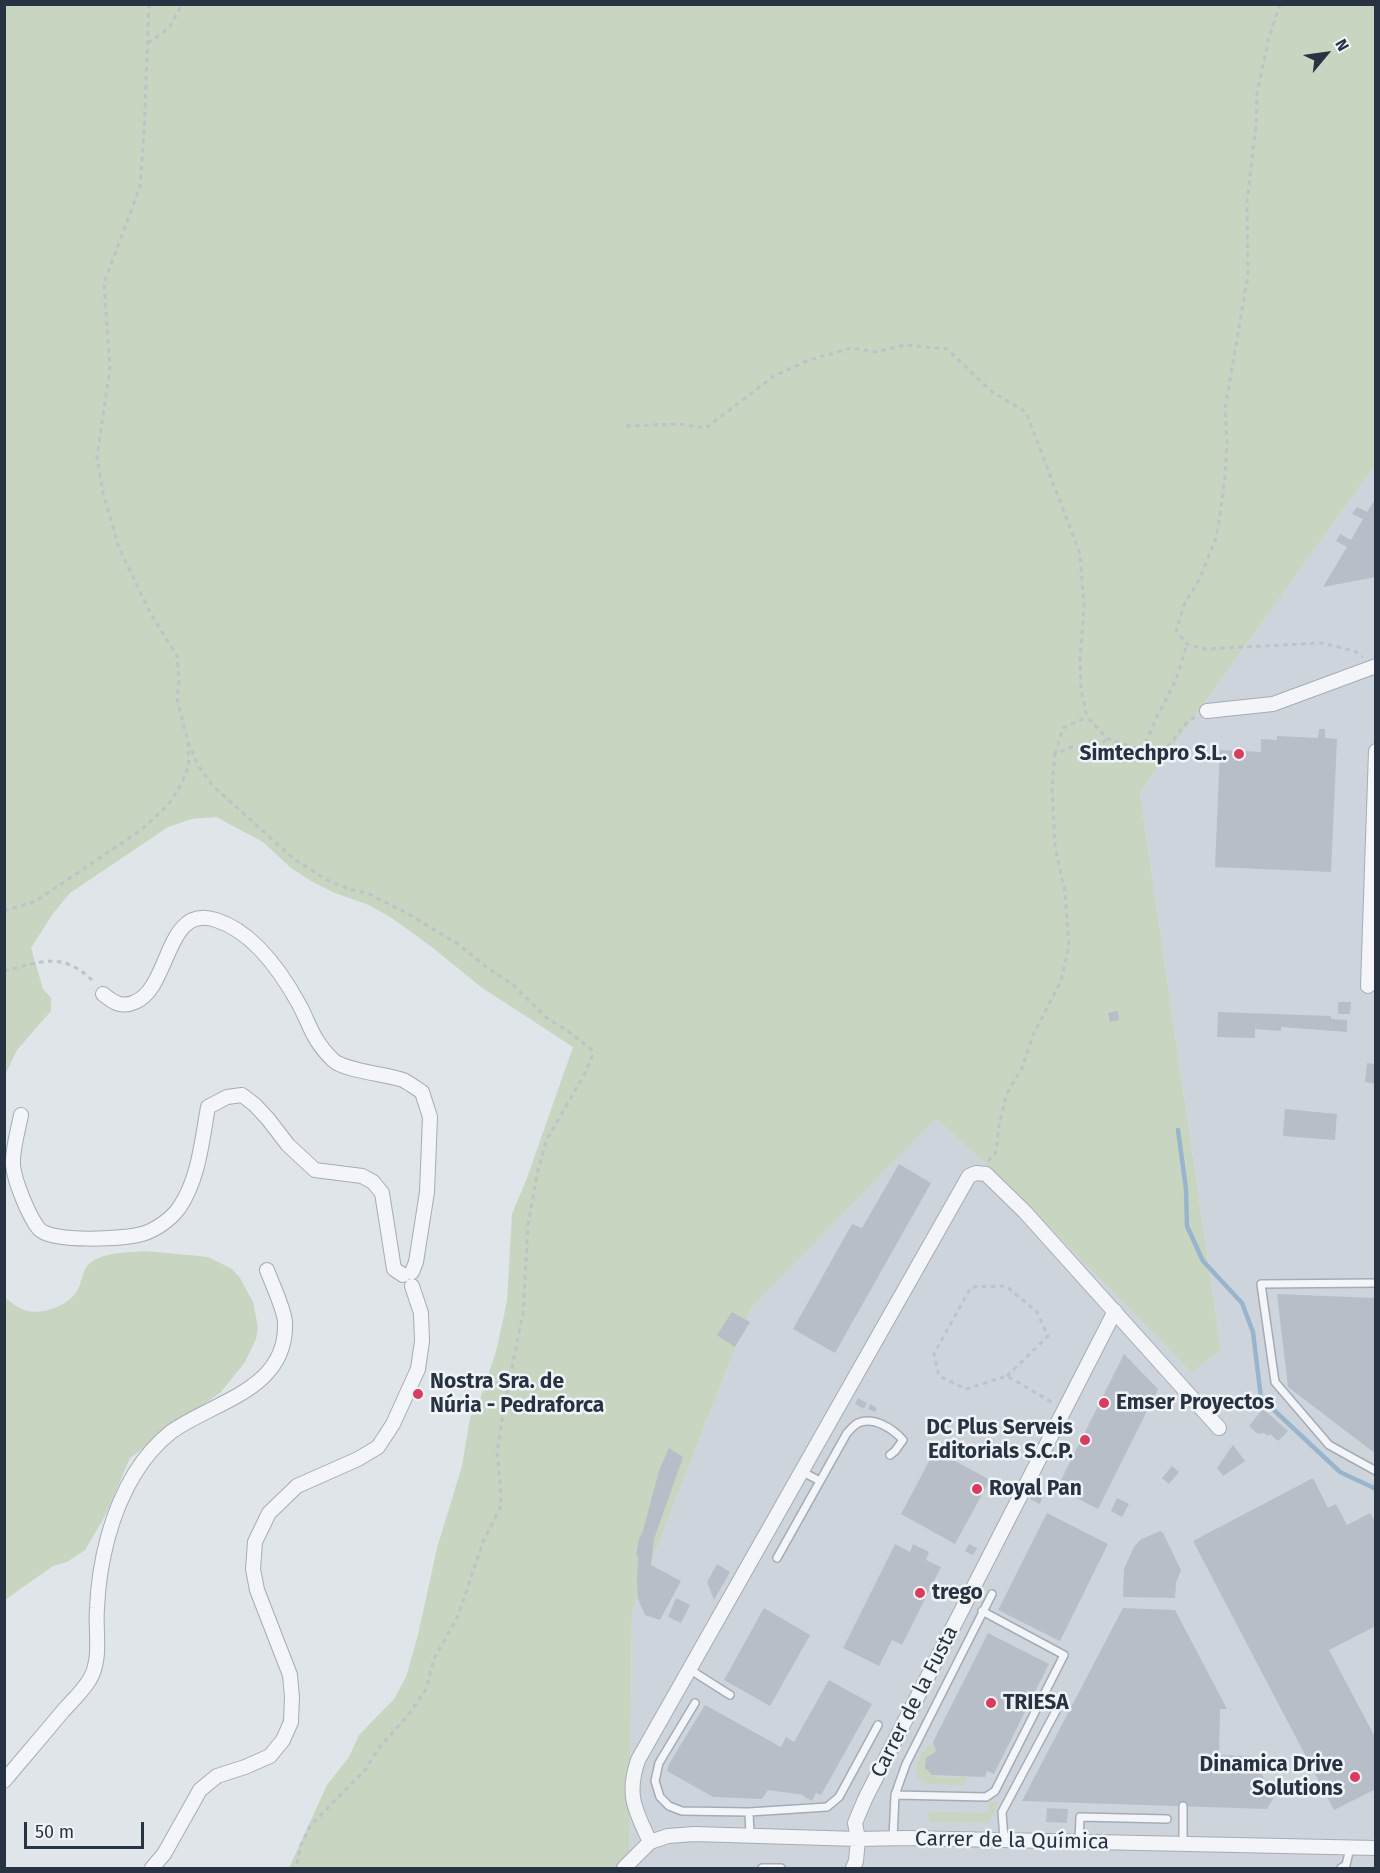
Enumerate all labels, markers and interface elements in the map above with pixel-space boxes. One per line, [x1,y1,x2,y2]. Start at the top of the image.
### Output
north arrow [1296,24,1356,84]
text: N [1331,36,1353,54]
place label: Simtechpro S.L. [1079,741,1227,767]
marker: Simtechpro S.L. [1232,747,1246,761]
place label: Nostra Sra. de Núria - Pedraforca [430,1369,604,1419]
marker: Nostra Sra. de Núria - Pedraforca [411,1387,425,1401]
place label: Emser Proyectos [1116,1390,1274,1416]
marker: Emser Proyectos [1097,1396,1111,1410]
place label: DC Plus Serveis Editorials S.C.P. [926,1415,1073,1465]
marker: DC Plus Serveis Editorials S.C.P. [1078,1433,1092,1447]
place label: Royal Pan [989,1476,1082,1502]
marker: Royal Pan [970,1482,984,1496]
place label: trego [932,1580,983,1606]
marker: trego [913,1586,927,1600]
street label: Carrer de la Fusta [866,1622,964,1782]
place label: TRIESA [1003,1690,1069,1716]
marker: TRIESA [984,1696,998,1710]
place label: Dinamica Drive Solutions [1200,1752,1343,1802]
marker: Dinamica Drive Solutions [1348,1770,1362,1784]
scale bar [27,1810,147,1848]
text: 50 m [35,1821,74,1843]
street label: Carrer de la Química [915,1827,1109,1855]

